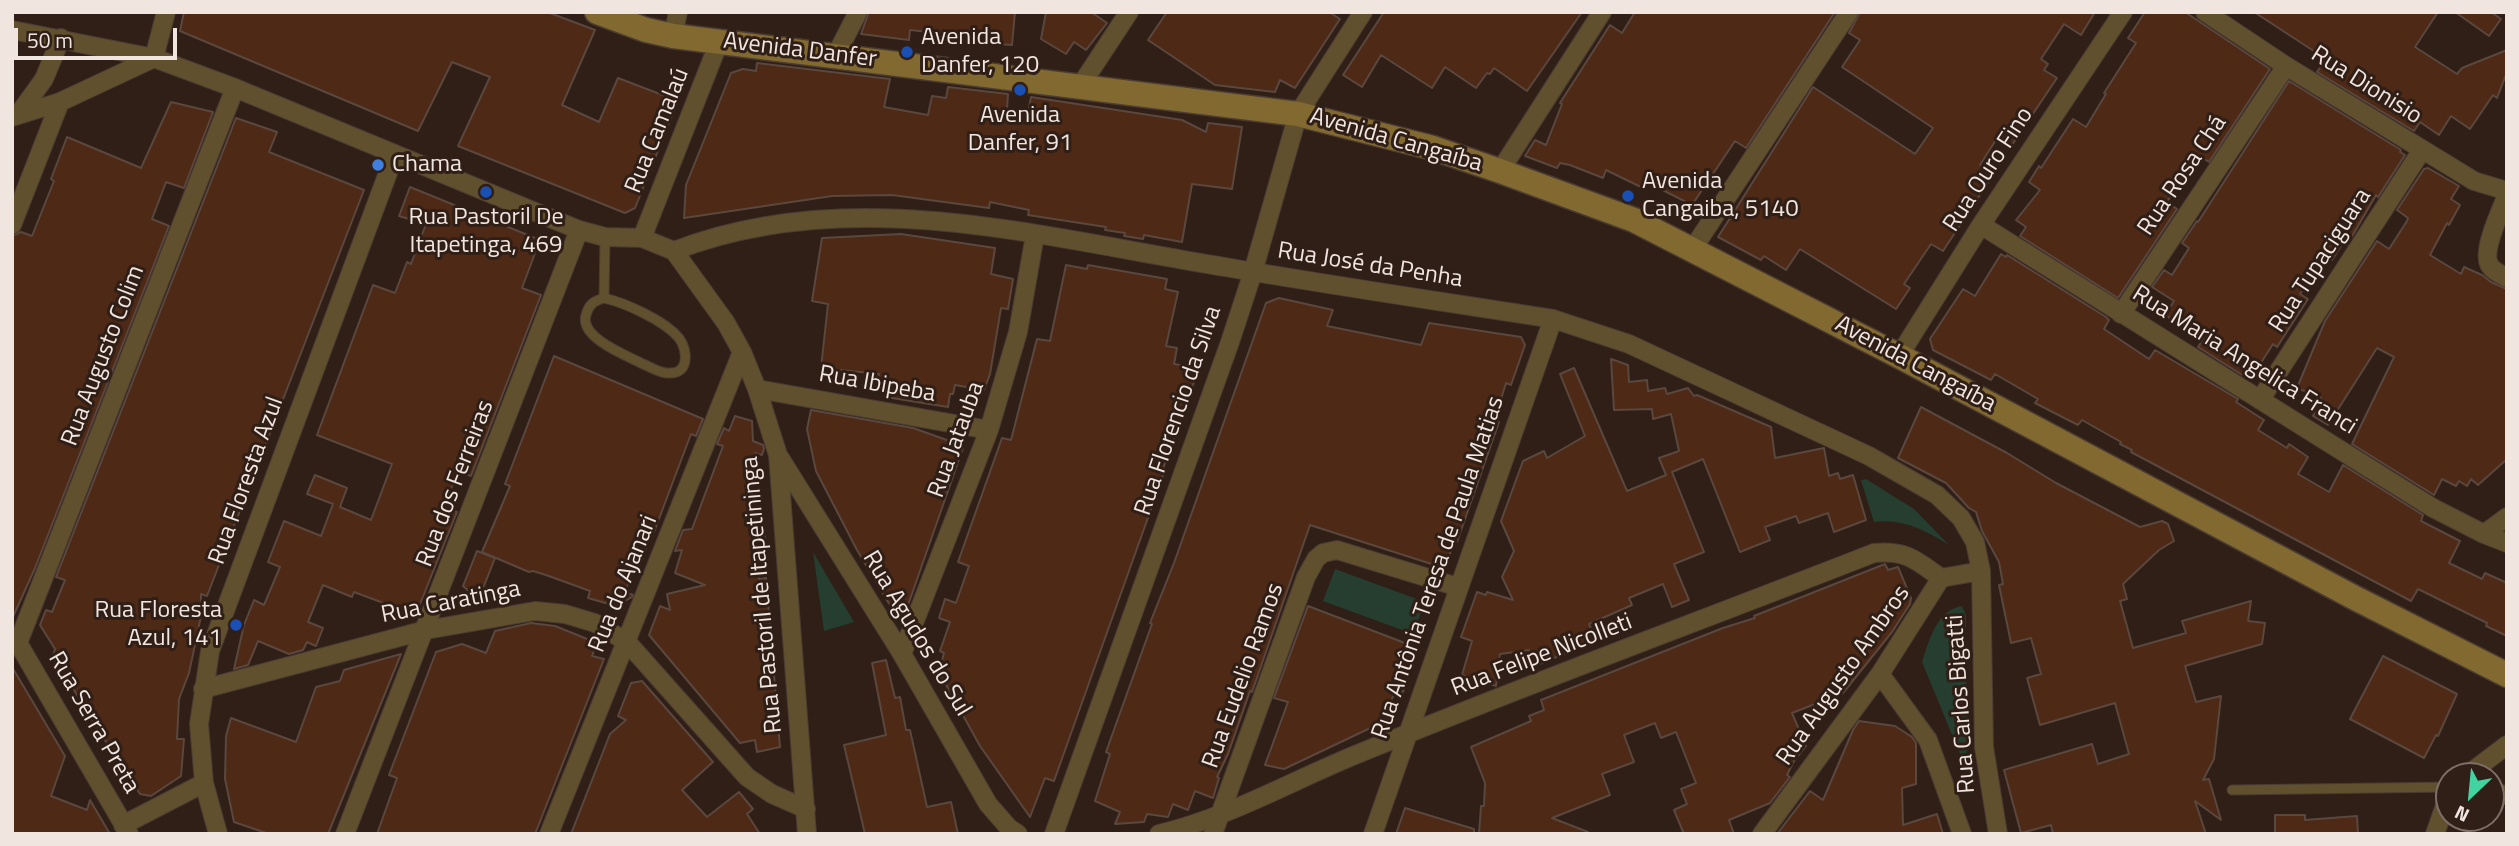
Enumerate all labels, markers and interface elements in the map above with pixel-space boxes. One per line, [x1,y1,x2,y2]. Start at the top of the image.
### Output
scale bar [18,14,180,58]
text: 50 m [27,24,73,56]
place label: Avenida Danfer, 120 [921,24,1039,80]
street label: Avenida Danfer [722,27,878,75]
street label: Rua Dionisio [2305,41,2427,131]
marker: Avenida Danfer, 120 [899,44,915,60]
street label: Rua Camalaú [620,64,696,198]
marker: Avenida Danfer, 91 [1012,82,1028,98]
place label: Avenida Danfer, 91 [968,102,1072,158]
street label: Rua Ouro Fino [1938,102,2040,238]
street label: Avenida Cangaíba [1307,103,1485,179]
street label: Rua Rosa Chá [2132,111,2234,241]
place label: Chama [392,151,462,179]
marker: Chama [370,157,386,173]
place label: Avenida Cangaiba, 5140 [1642,168,1799,224]
marker: Rua Pastoril De Itapetinga, 469 [478,184,494,200]
street label: Rua Tupaciguara [2264,184,2378,338]
marker: Avenida Cangaiba, 5140 [1620,188,1636,204]
place label: Rua Pastoril De Itapetinga, 469 [408,204,564,260]
street label: Rua José da Penha [1275,237,1465,295]
street label: Rua Augusto Colim [56,262,152,450]
street label: Rua Maria Angelica Franci [2127,280,2361,442]
street label: Rua Florencio da Silva [1130,303,1228,519]
street label: Avenida Cangaíba [1830,311,2000,419]
street label: Rua Ibipeba [816,361,938,409]
street label: Rua Jatauba [923,378,991,502]
street label: Rua Floresta Azul [203,393,291,569]
street label: Rua Antônia Teresa de Paula Matias [1367,393,1511,743]
street label: Rua dos Ferreiras [411,397,501,571]
street label: Rua Pastoril de Itapetininga [737,455,789,735]
street label: Rua do Ajanari [583,511,665,657]
street label: Rua Agudos do Sul [855,546,977,722]
street label: Rua Caratinga [379,575,523,631]
street label: Rua Eudelio Ramos [1197,580,1291,772]
street label: Rua Augusto Ambros [1771,580,1917,772]
place label: Rua Floresta Azul, 141 [95,597,222,653]
street label: Rua Felipe Nicolleti [1448,608,1636,704]
street label: Rua Carlos Bigatti [1941,614,1983,794]
marker: Rua Floresta Azul, 141 [228,617,244,633]
street label: Rua Serra Preta [41,647,145,799]
north arrow [2435,762,2505,832]
text: N [2449,799,2474,830]

